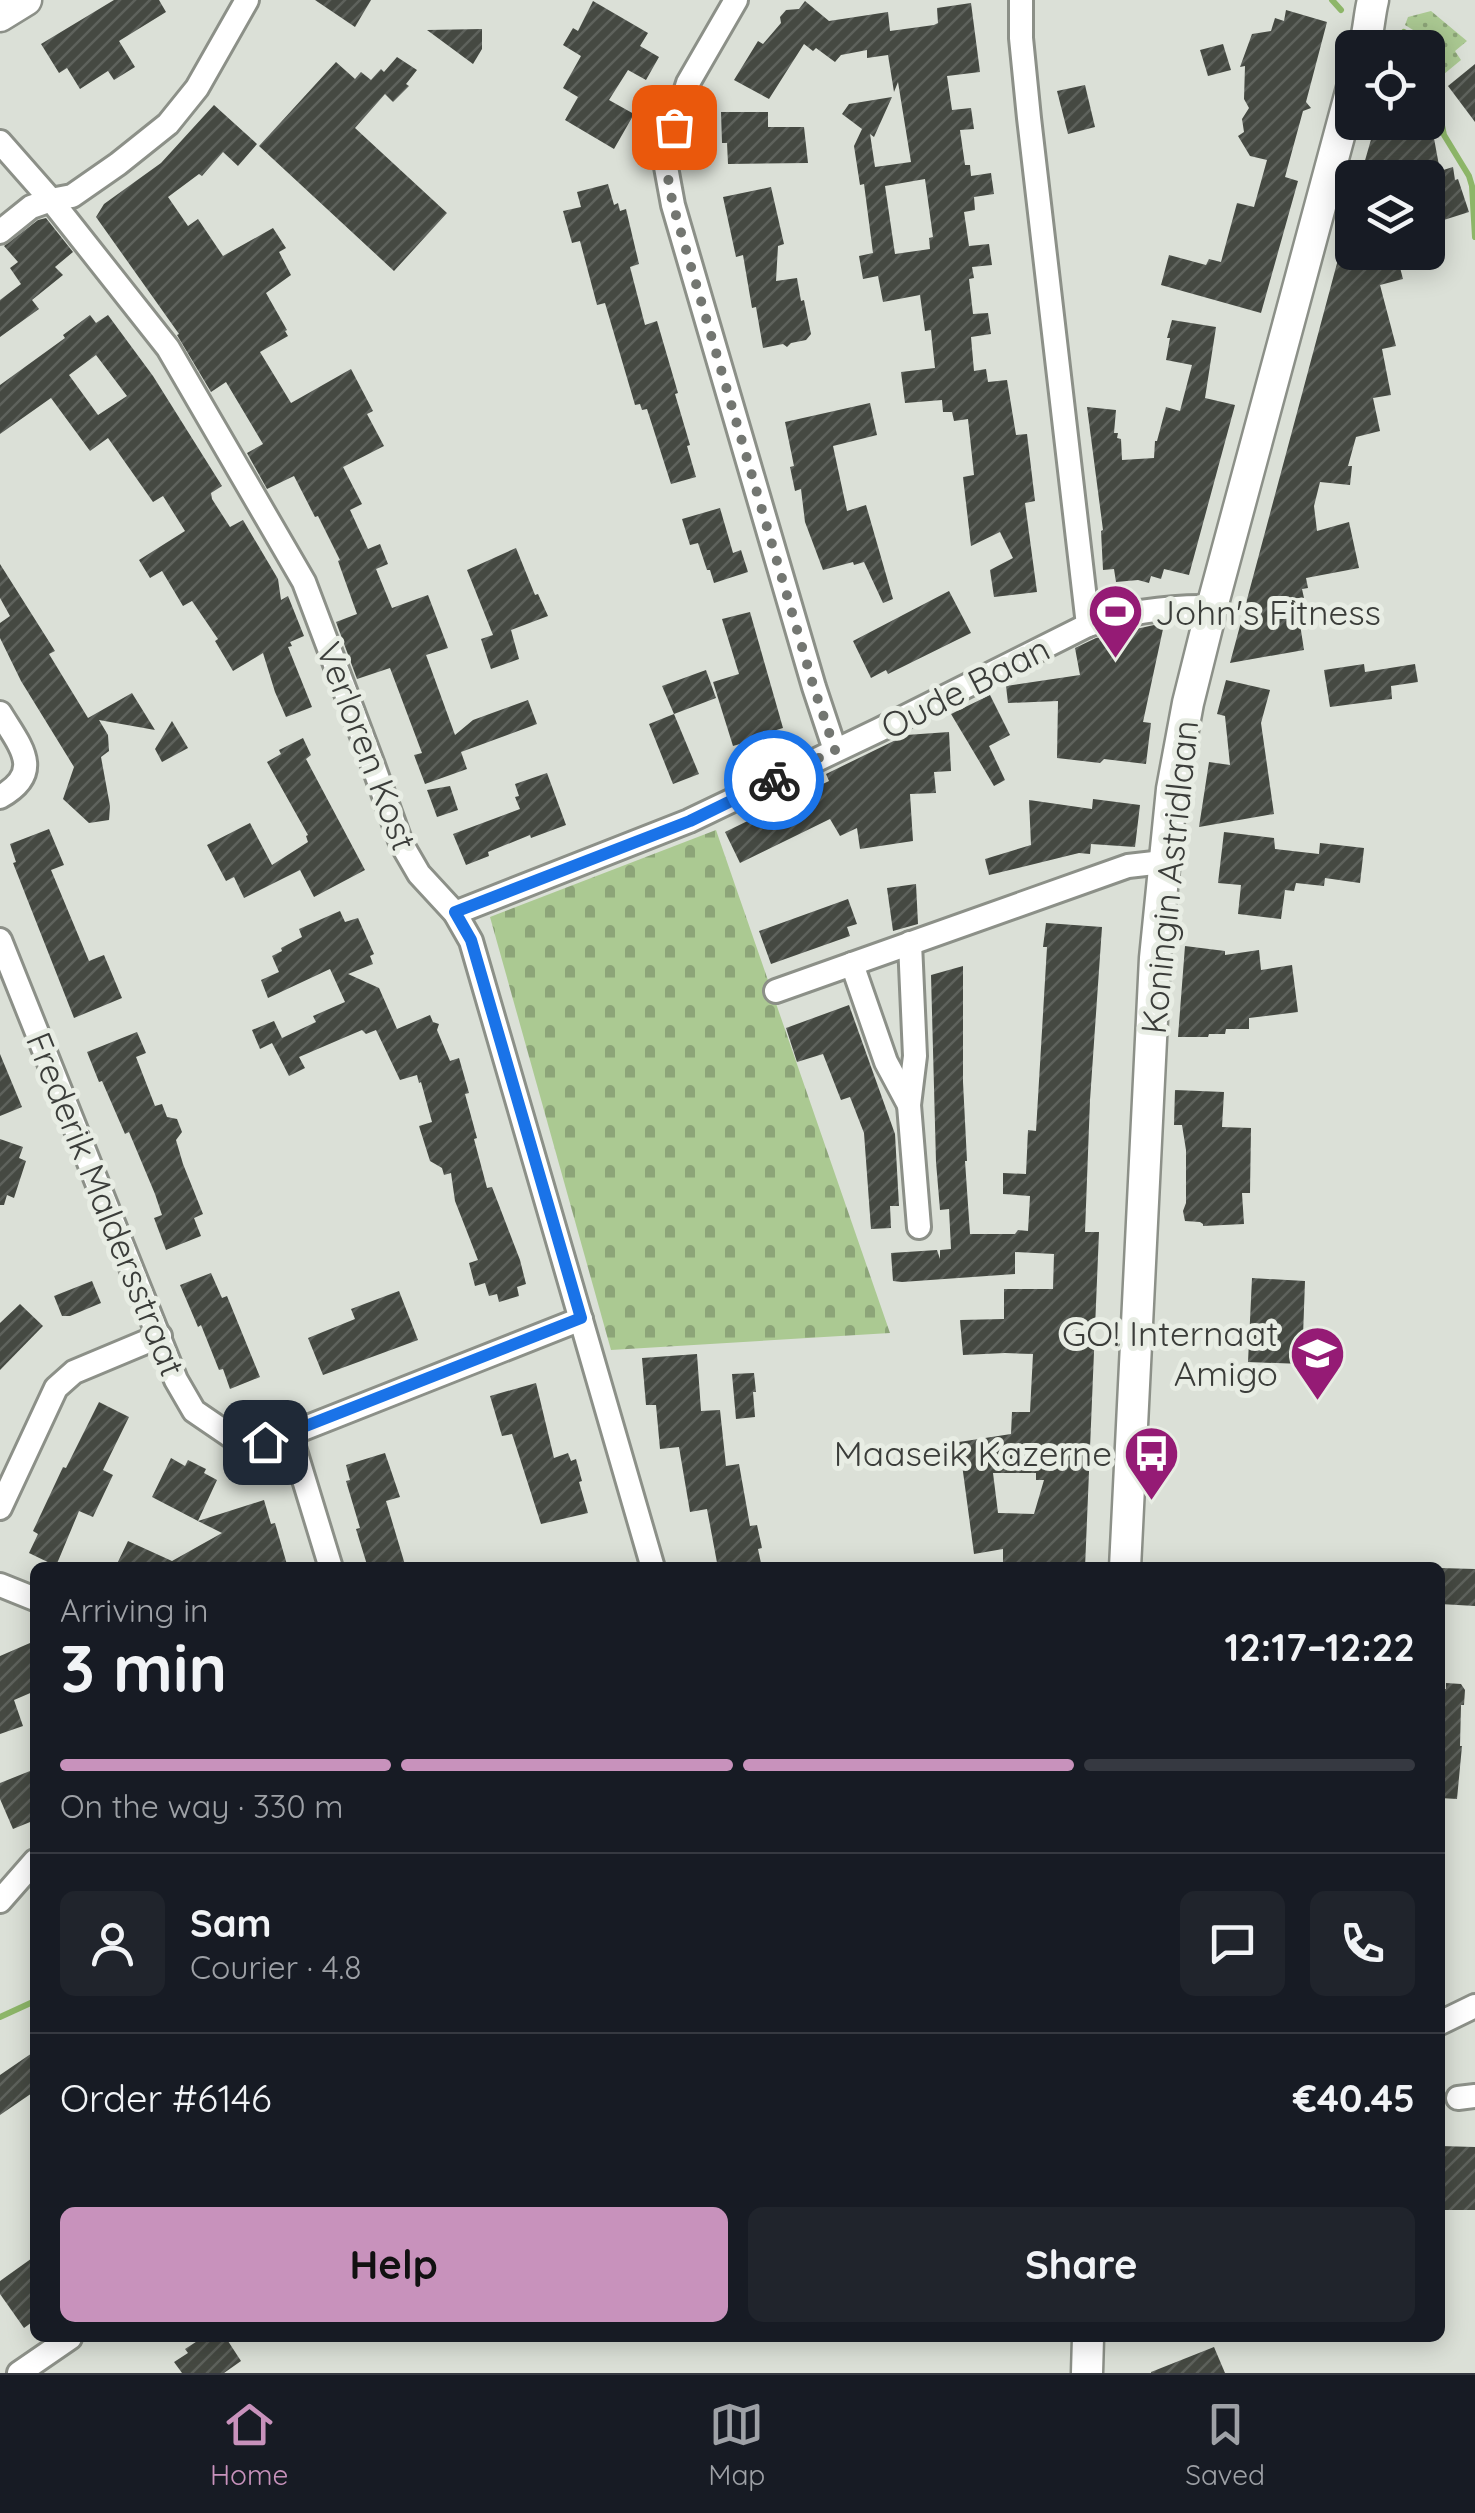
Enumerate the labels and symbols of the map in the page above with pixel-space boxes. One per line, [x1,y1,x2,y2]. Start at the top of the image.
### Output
pin [632,85,717,170]
sports icon: John's Fitness [1086,582,1146,661]
place label: John's Fitness [1155,590,1381,634]
street label: Oude Baan [873,626,1057,748]
street label: Verloren Kost [307,636,427,856]
street label: Koningin Astridlaan [1131,718,1207,1036]
courier [724,730,824,830]
street label: Frederik Maldersstraat [17,1026,195,1382]
place label: GO! Internaat Amigo [1062,1311,1278,1395]
school or university icon: GO! Internaat Amigo [1287,1323,1347,1402]
pin [223,1400,308,1485]
bus stop icon: Maaseik Kazerne [1121,1423,1181,1502]
place label: Maaseik Kazerne [834,1431,1112,1475]

